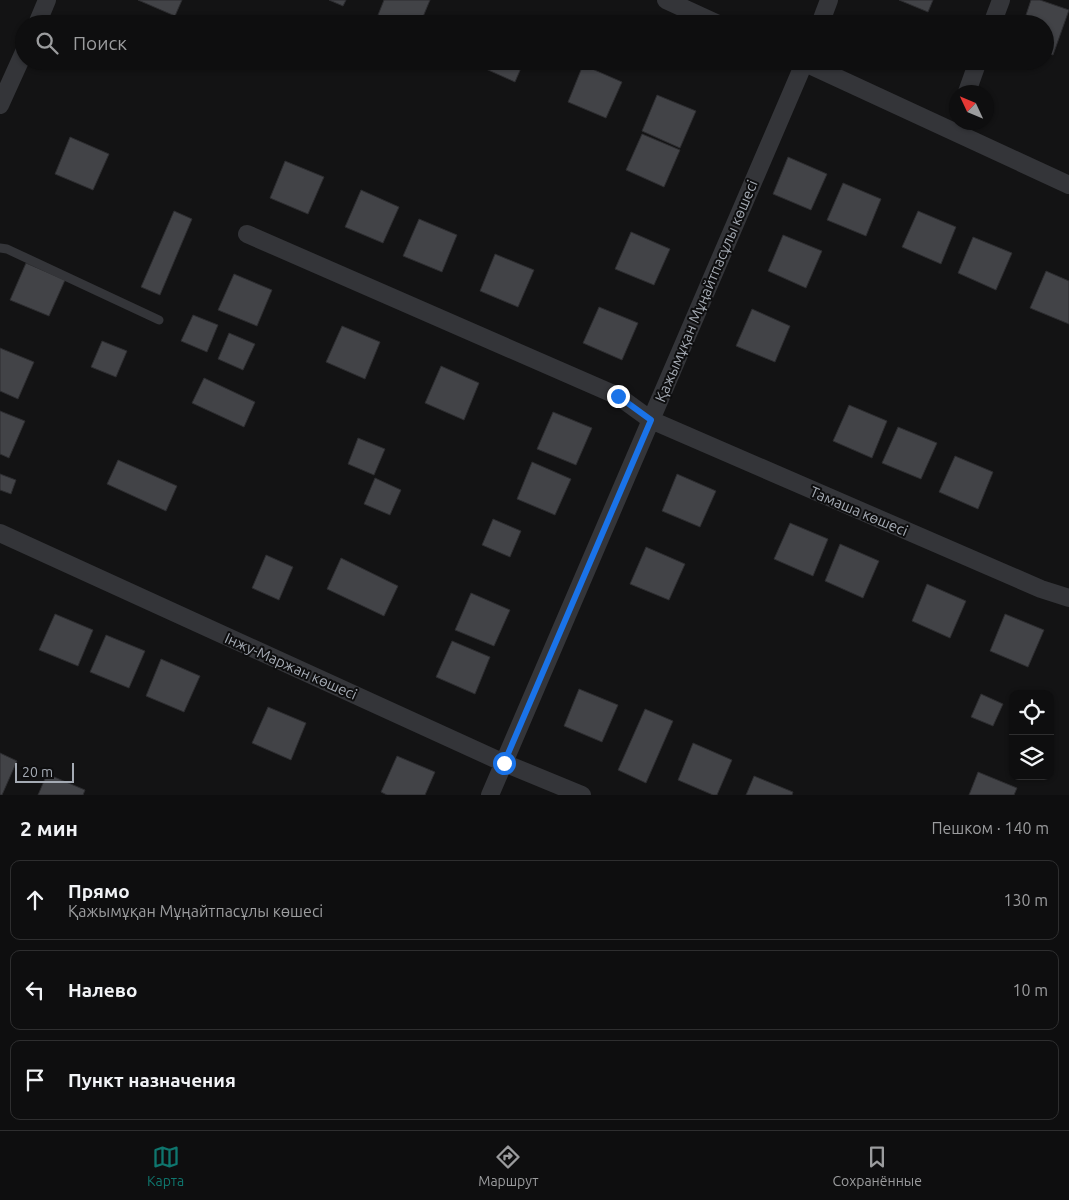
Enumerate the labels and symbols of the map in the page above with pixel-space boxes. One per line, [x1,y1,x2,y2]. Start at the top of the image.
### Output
north arrow [949,85,994,130]
street label: Қажымұқан Мұңайтпасұлы көшесі [651,178,761,404]
route end [607,385,630,408]
street label: Тамаша көшесі [808,483,910,539]
street label: Інжу-Маржан көшесі [222,629,360,703]
route start [493,752,516,775]
scale bar [15,760,74,783]

